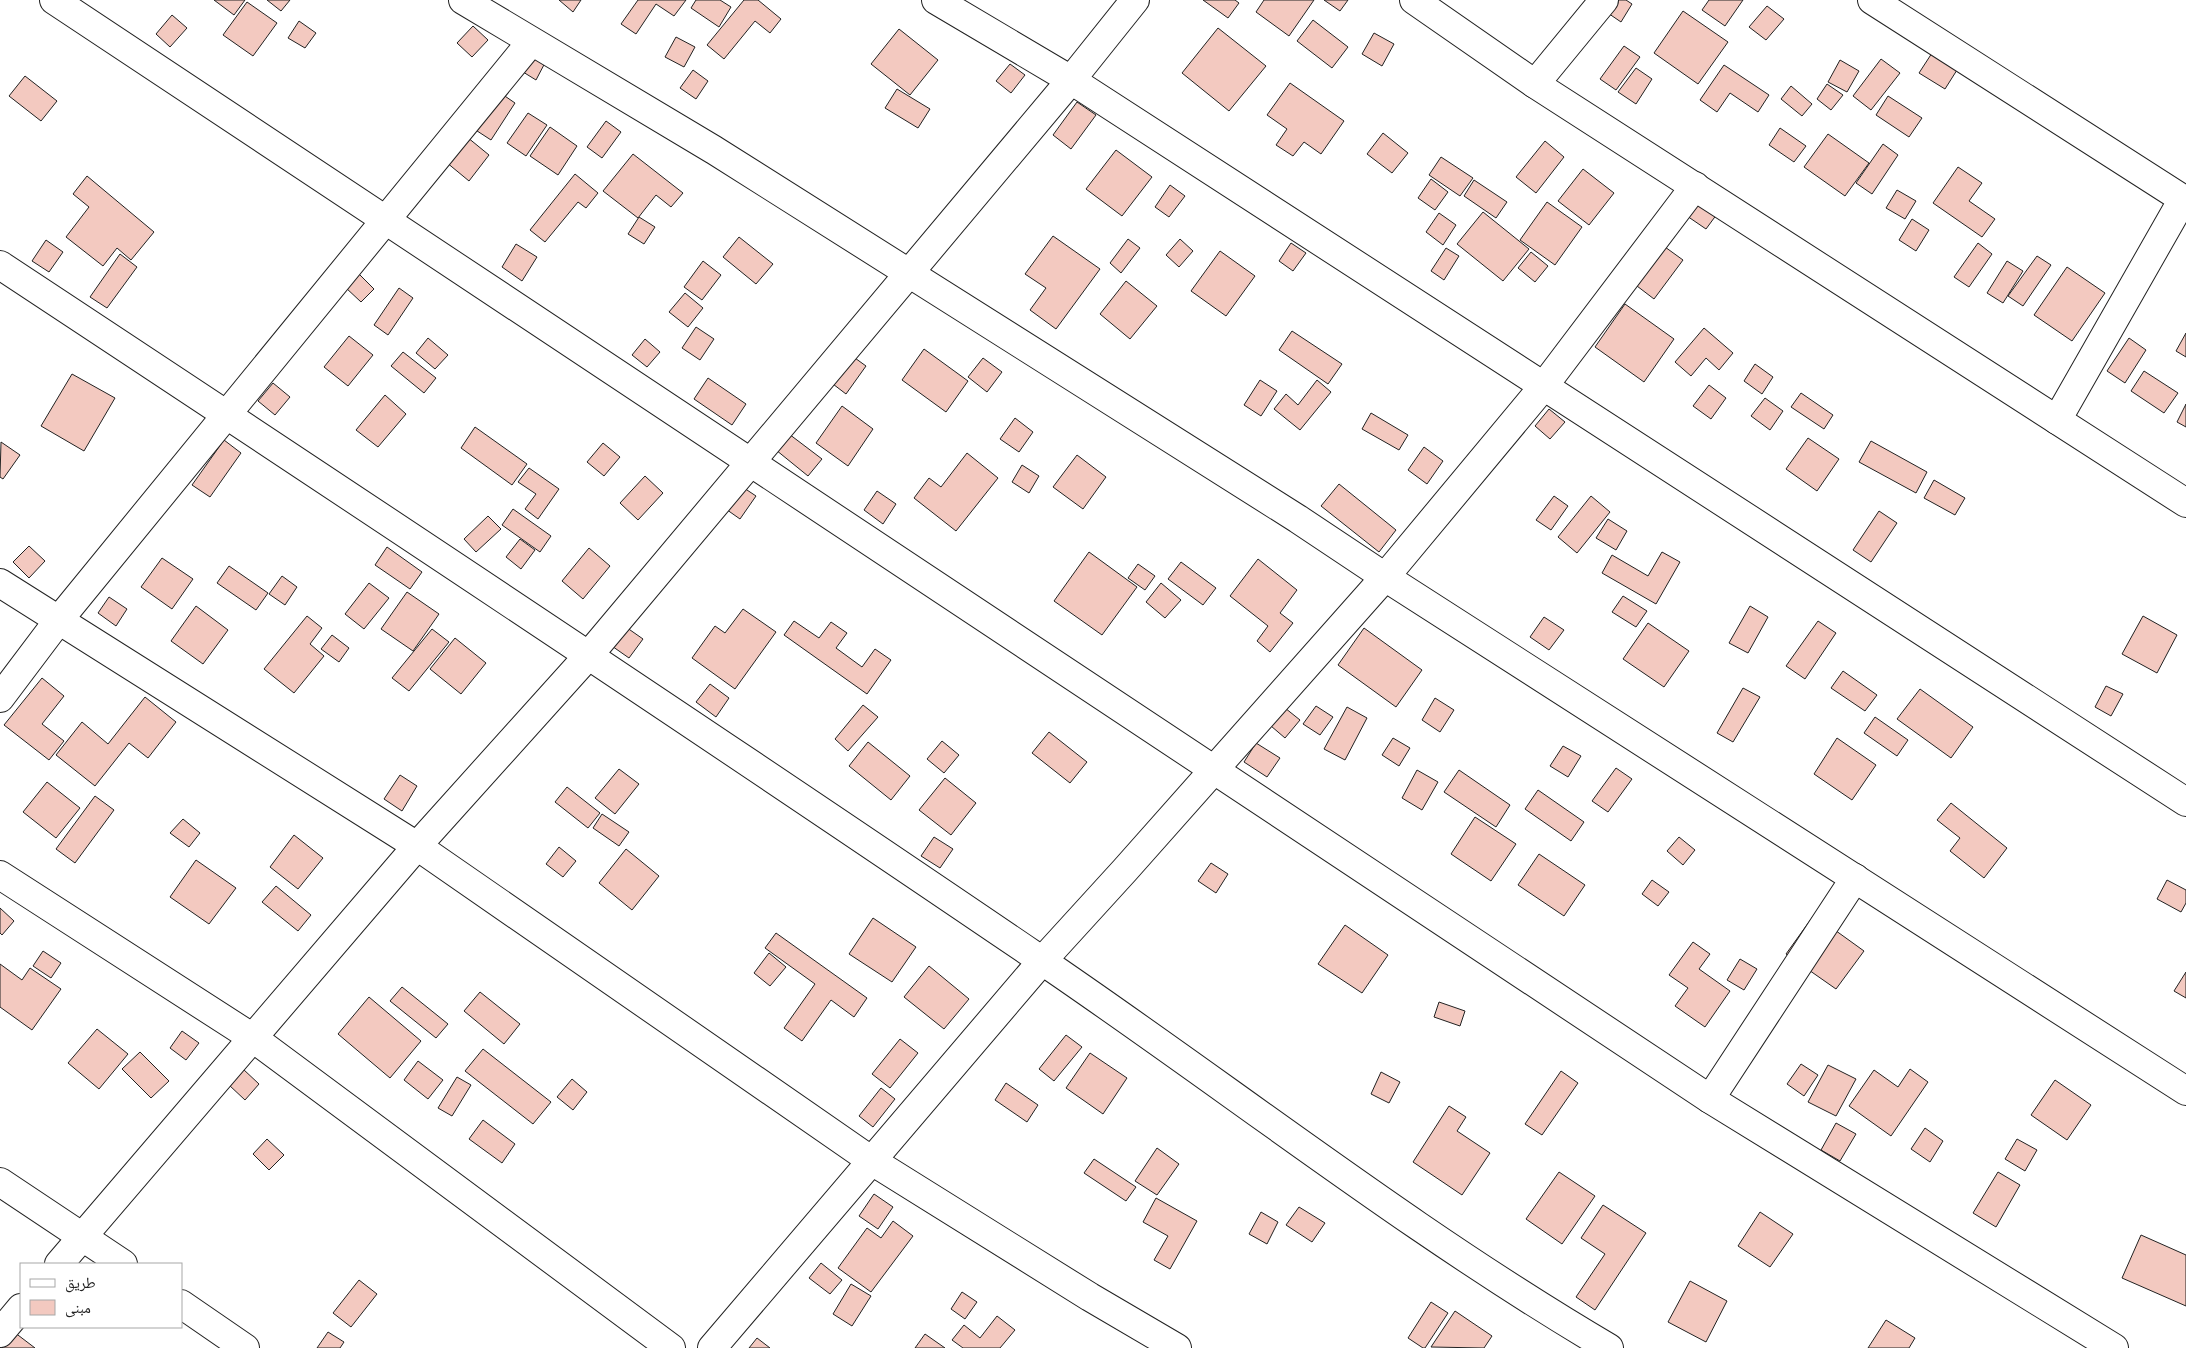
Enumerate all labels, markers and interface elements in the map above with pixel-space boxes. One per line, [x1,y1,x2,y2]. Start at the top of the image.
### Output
legend [20,1263,182,1328]
text: طريق [65,1273,96,1293]
text: مبنى [65,1298,91,1318]

